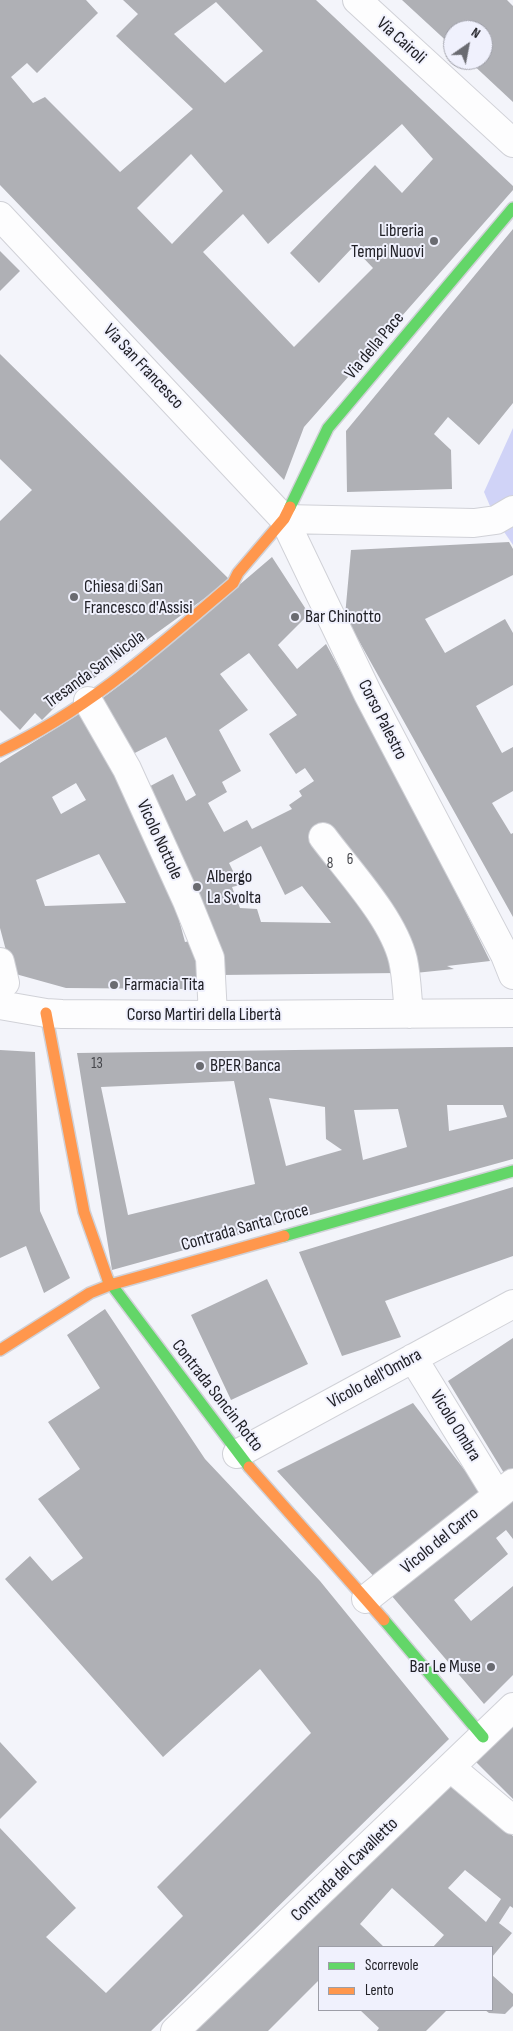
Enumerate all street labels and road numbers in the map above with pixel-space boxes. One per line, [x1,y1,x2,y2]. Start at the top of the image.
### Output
street label: Via Cairoli [372,13,430,69]
street label: Via della Pace [341,308,409,384]
street label: Via San Francesco [98,320,188,414]
street label: Tresanda San Nicola [41,626,149,714]
street label: Corso Palestro [353,676,411,764]
street label: Vicolo Nottole [131,797,187,883]
street label: Corso Martiri della Libertà [127,1004,281,1026]
street label: Contrada Santa Croce [179,1199,311,1257]
street label: Contrada Soncin Rotto [167,1336,267,1456]
street label: Vicolo dell'Ombra [324,1344,426,1414]
street label: Vicolo Ombra [425,1387,485,1465]
street label: Vicolo del Carro [397,1503,483,1579]
street label: Contrada del Cavalletto [287,1813,403,1927]

